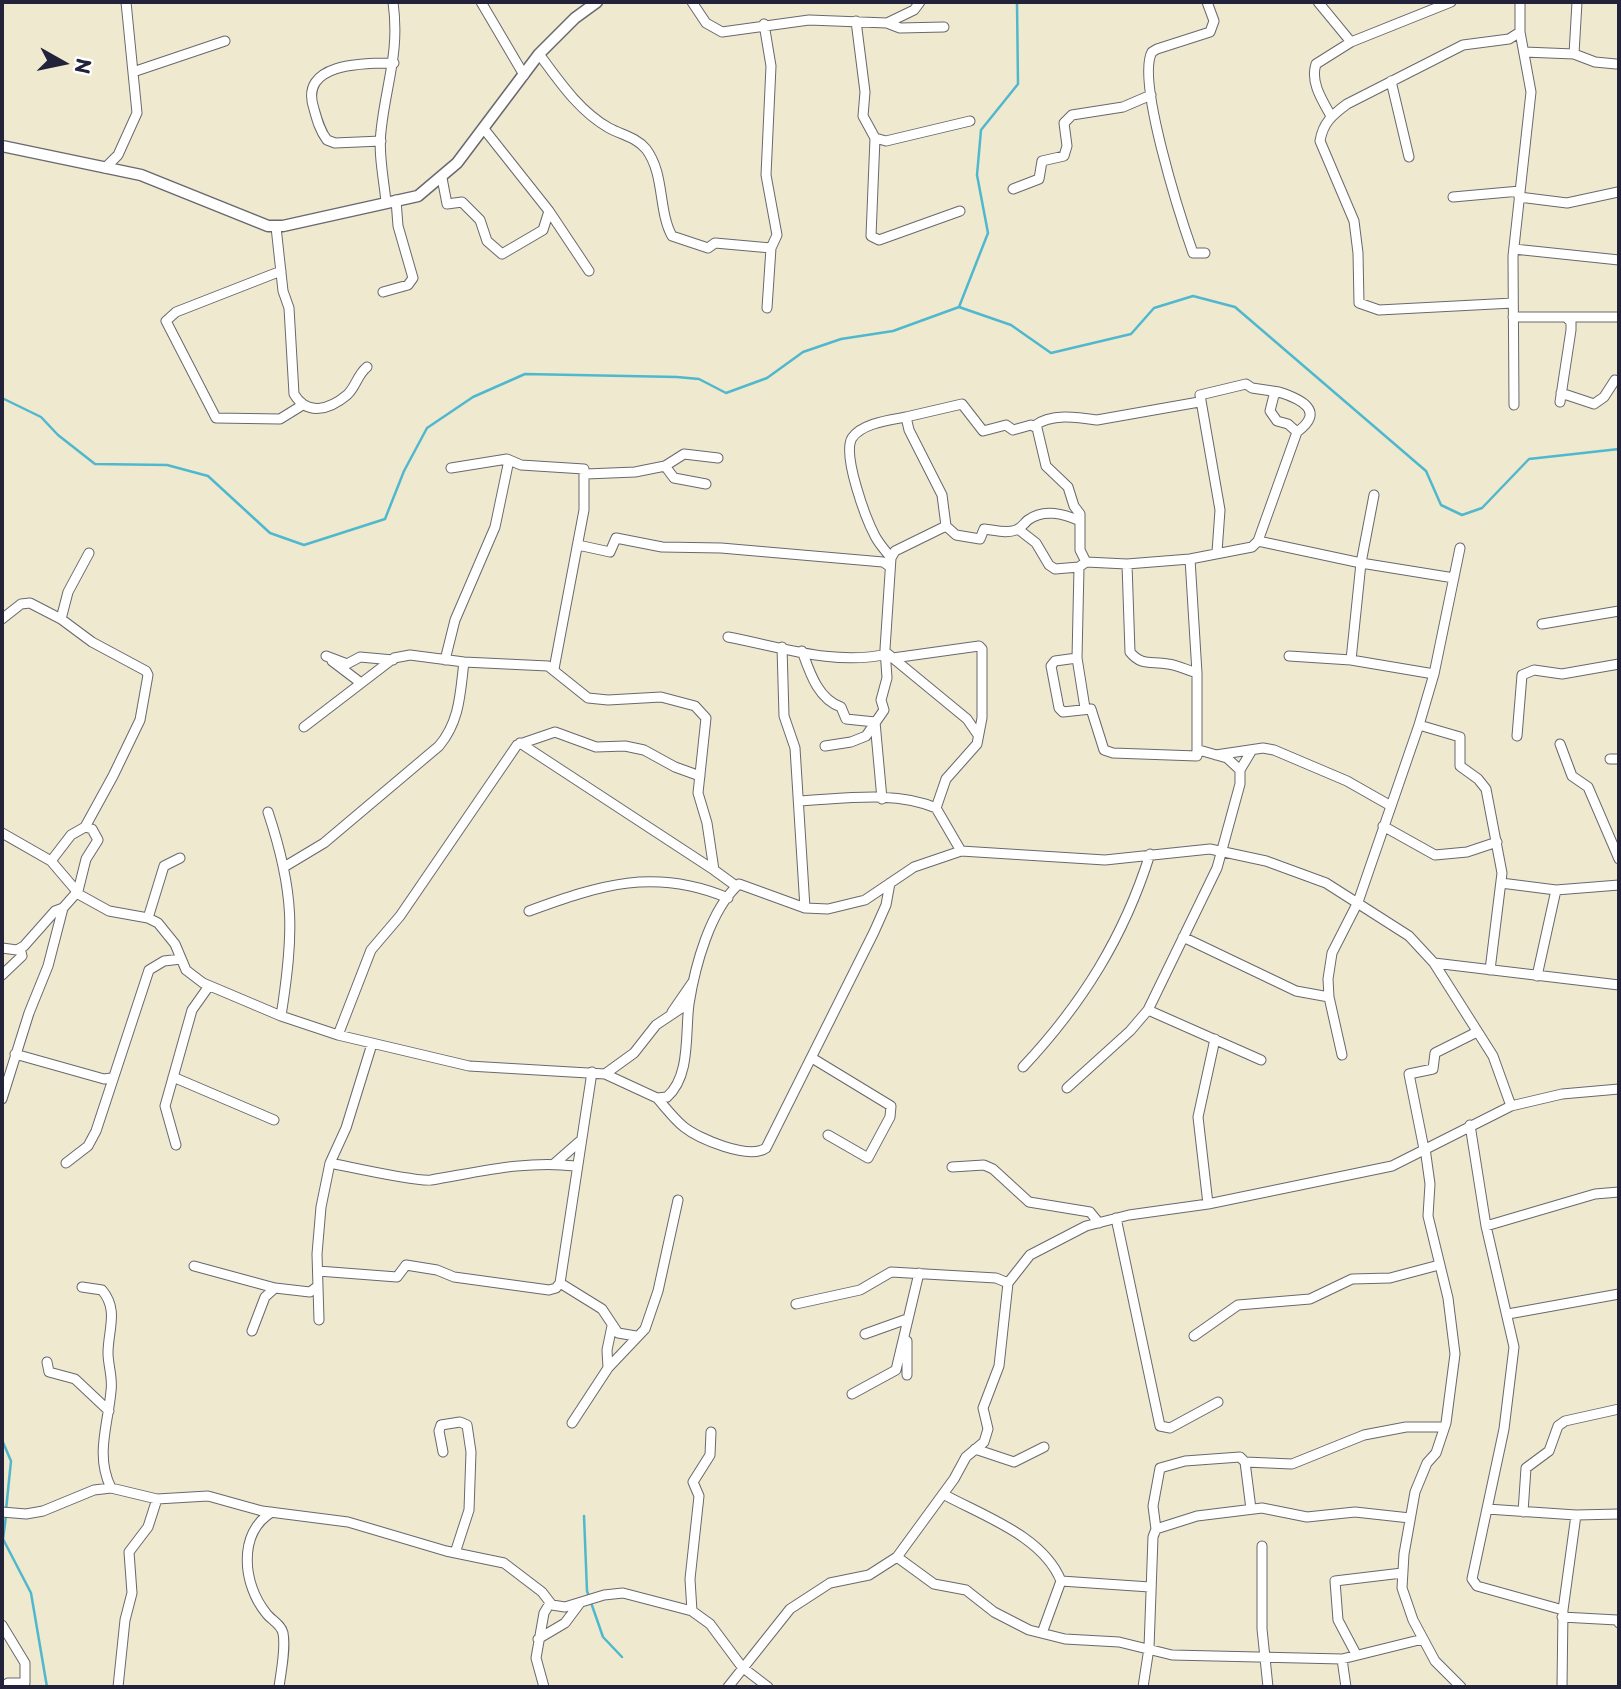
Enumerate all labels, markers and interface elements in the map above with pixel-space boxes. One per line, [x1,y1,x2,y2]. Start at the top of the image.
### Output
north arrow [28,28,98,98]
text: N [69,57,99,76]

